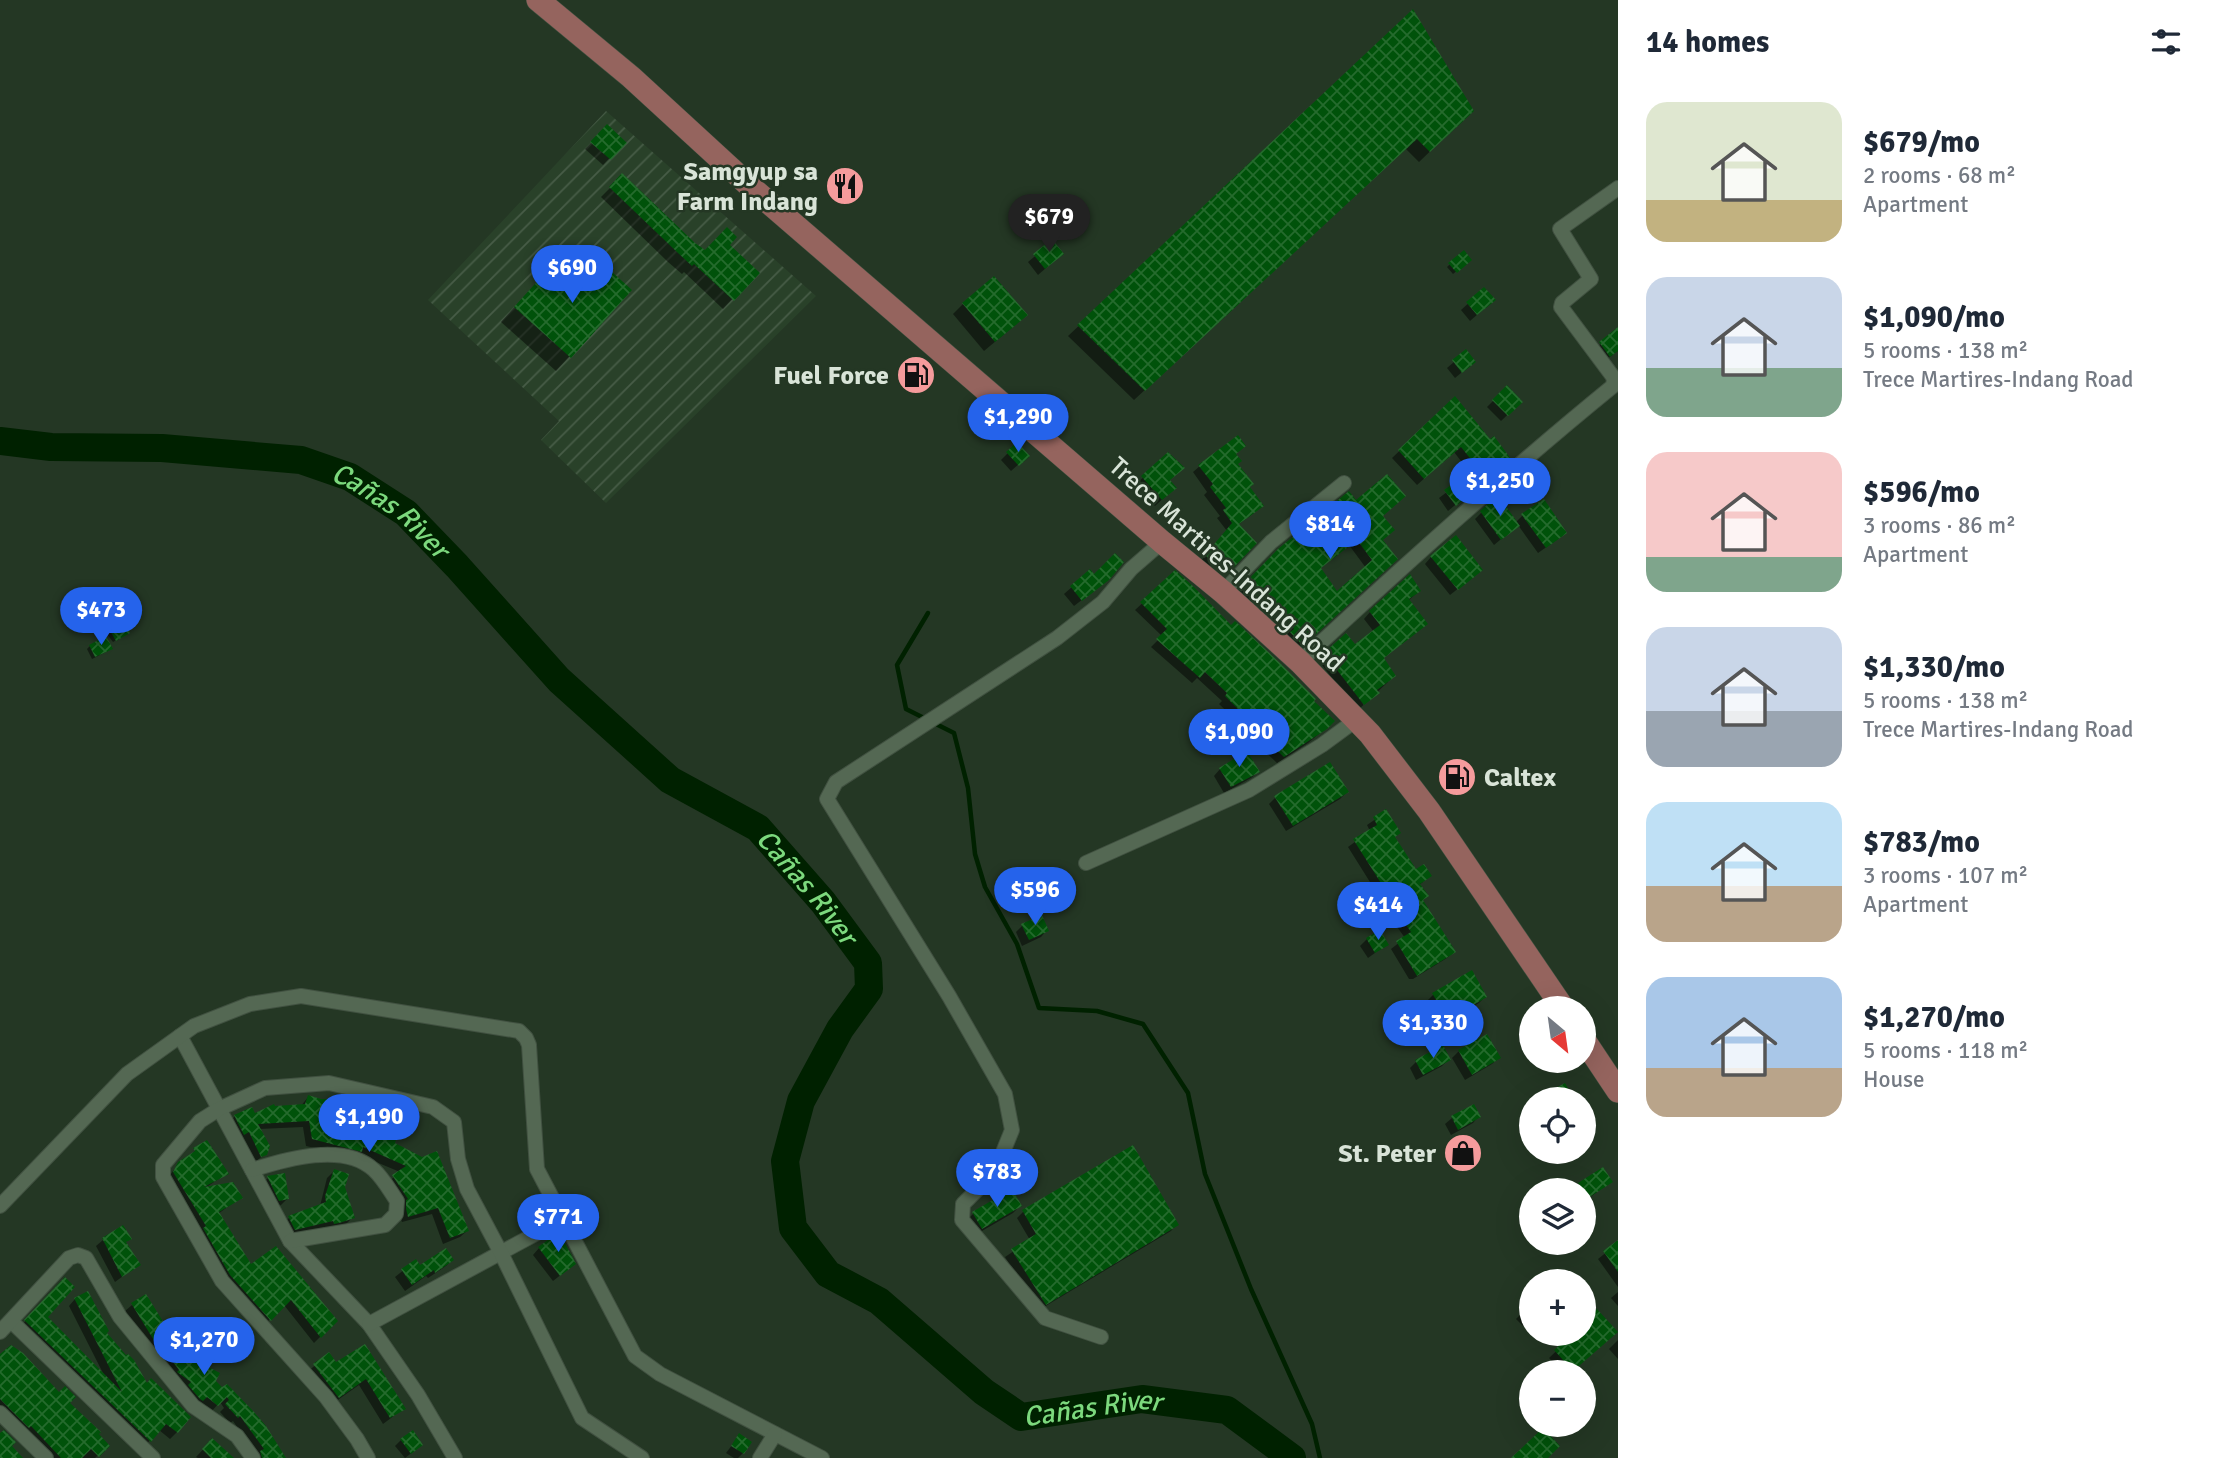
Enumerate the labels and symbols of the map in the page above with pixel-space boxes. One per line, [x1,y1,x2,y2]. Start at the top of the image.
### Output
place label: Samgyup sa Farm Indang [677,156,818,218]
restaurant icon: Samgyup sa Farm Indang [824,165,866,207]
pin: $679 [1008,194,1090,254]
pin: $690 [531,246,613,305]
fuel station icon: Fuel Force [895,354,937,396]
place label: Fuel Force [773,360,889,392]
pin: $1,290 [961,394,1075,454]
street label: Trece Martires-Indang Road [1102,451,1351,679]
water label: Cañas River [327,456,459,568]
pin: $1,250 [1443,458,1557,518]
pin: $814 [1289,502,1371,561]
pin: $473 [60,588,142,647]
pin: $1,090 [1182,710,1296,769]
fuel station icon: Caltex [1436,756,1478,798]
place label: Caltex [1484,762,1556,794]
water label: Cañas River [749,822,866,954]
pin: $596 [994,867,1076,927]
pin: $414 [1337,883,1419,942]
north arrow [1519,996,1596,1073]
pin: $1,330 [1376,1000,1490,1060]
pin: $1,190 [312,1094,426,1154]
shop icon: St. Peter [1442,1132,1484,1174]
place label: St. Peter [1338,1138,1437,1170]
pin: $783 [956,1150,1038,1209]
pin: $771 [517,1194,599,1254]
pin: $1,270 [147,1318,261,1377]
water label: Cañas River [1021,1383,1167,1434]

